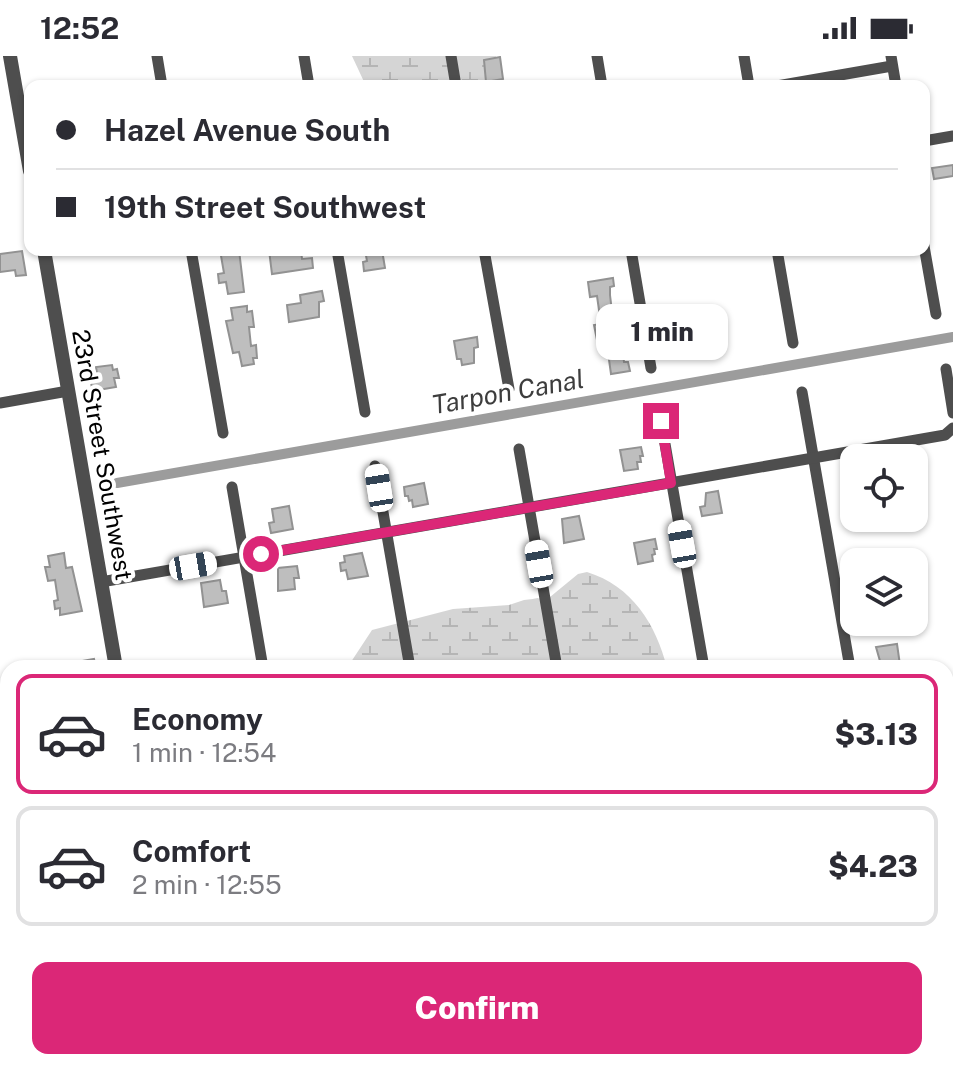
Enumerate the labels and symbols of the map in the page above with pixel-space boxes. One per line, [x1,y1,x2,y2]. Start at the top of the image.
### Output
callout: 1 min [595,305,727,361]
street label: 23rd Street Southwest [67,327,139,582]
water label: Tarpon Canal [430,363,586,420]
route end [643,403,679,439]
car [363,462,395,514]
car [666,518,698,570]
route start [243,536,279,572]
car [523,538,555,590]
car [167,550,219,582]

